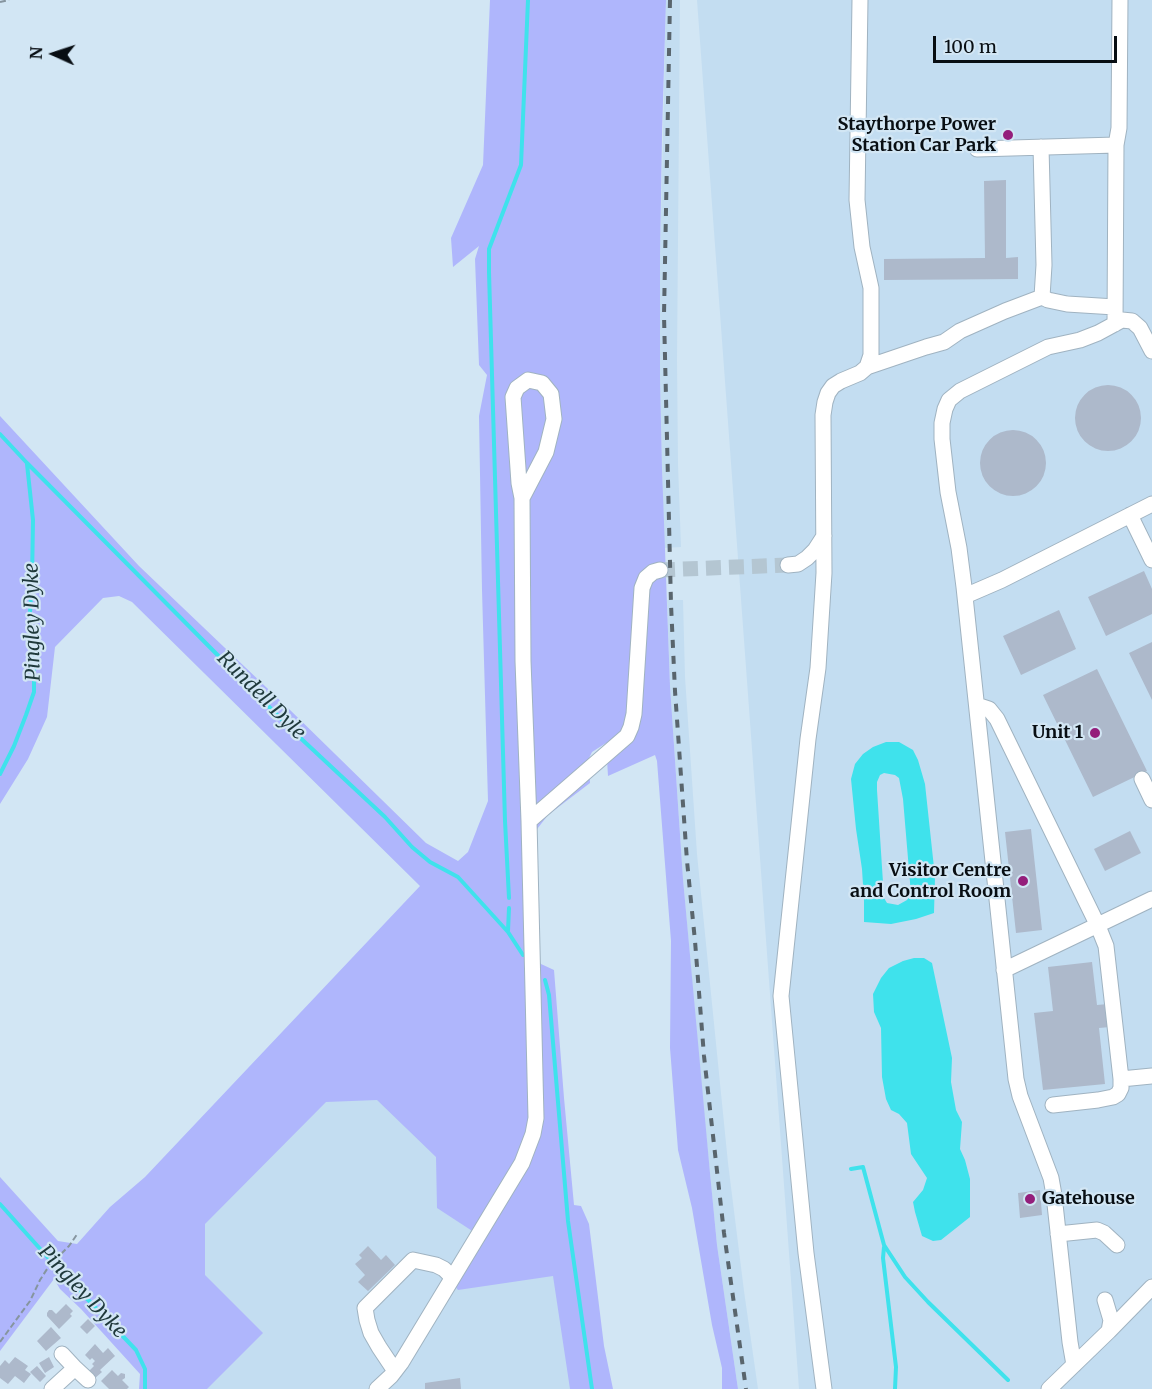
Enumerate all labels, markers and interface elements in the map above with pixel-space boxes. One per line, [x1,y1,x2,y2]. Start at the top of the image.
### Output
north arrow [24,24,84,84]
scale bar [936,24,1120,62]
text: 100 m [944,35,997,58]
text: N [26,46,46,60]
place label: Staythorpe Power Station Car Park [838,114,996,156]
marker: Staythorpe Power Station Car Park [1001,128,1015,142]
water label: Pingley Dyke [20,563,46,681]
water label: Rundell Dyle [212,647,310,745]
place label: Unit 1 [1032,722,1083,744]
marker: Unit 1 [1088,726,1102,740]
place label: Visitor Centre and Control Room [850,860,1011,902]
marker: Visitor Centre and Control Room [1016,874,1030,888]
place label: Gatehouse [1042,1188,1135,1210]
marker: Gatehouse [1023,1192,1037,1206]
water label: Pingley Dyke [33,1241,131,1343]

